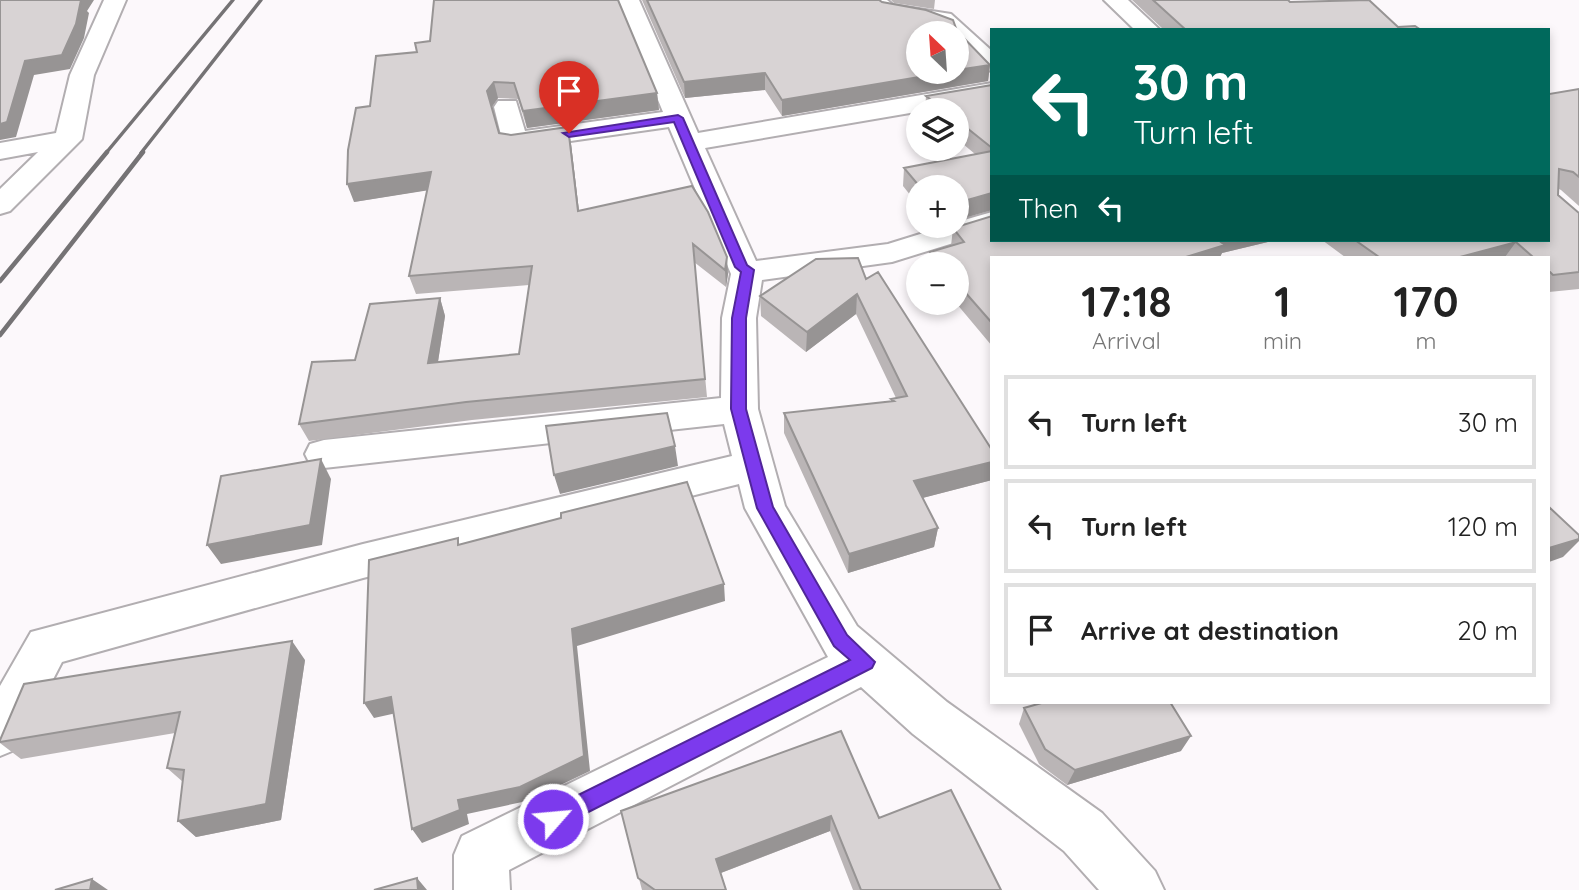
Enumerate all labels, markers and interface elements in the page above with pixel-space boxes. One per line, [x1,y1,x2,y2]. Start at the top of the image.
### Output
north arrow [906,21,970,84]
map controls [906,21,969,315]
text: 30 m [1133,51,1248,112]
icon: left [1018,56,1109,147]
pin [539,61,599,133]
icon: arrive [550,72,588,110]
button: layers [906,98,969,161]
text: Turn left [1133,112,1254,152]
button: + [906,175,969,238]
icon: left [1092,189,1130,227]
text: Then [1018,192,1078,225]
button: − [906,252,969,315]
text: 17:18 [1081,275,1172,328]
text: 1 [1274,275,1291,328]
text: 170 [1393,275,1459,328]
text: Arrival [1092,326,1161,355]
text: min [1263,326,1302,355]
text: m [1416,326,1437,355]
icon: left [1022,403,1060,441]
text: Turn left [1081,406,1188,439]
text: 30 m [1458,406,1518,439]
icon: left [1022,507,1060,545]
text: Turn left [1081,510,1188,543]
text: 120 m [1448,510,1518,543]
icon: arrive [1022,611,1060,649]
text: Arrive at destination [1081,614,1339,647]
text: 20 m [1457,614,1518,647]
position arrow [516,782,590,856]

